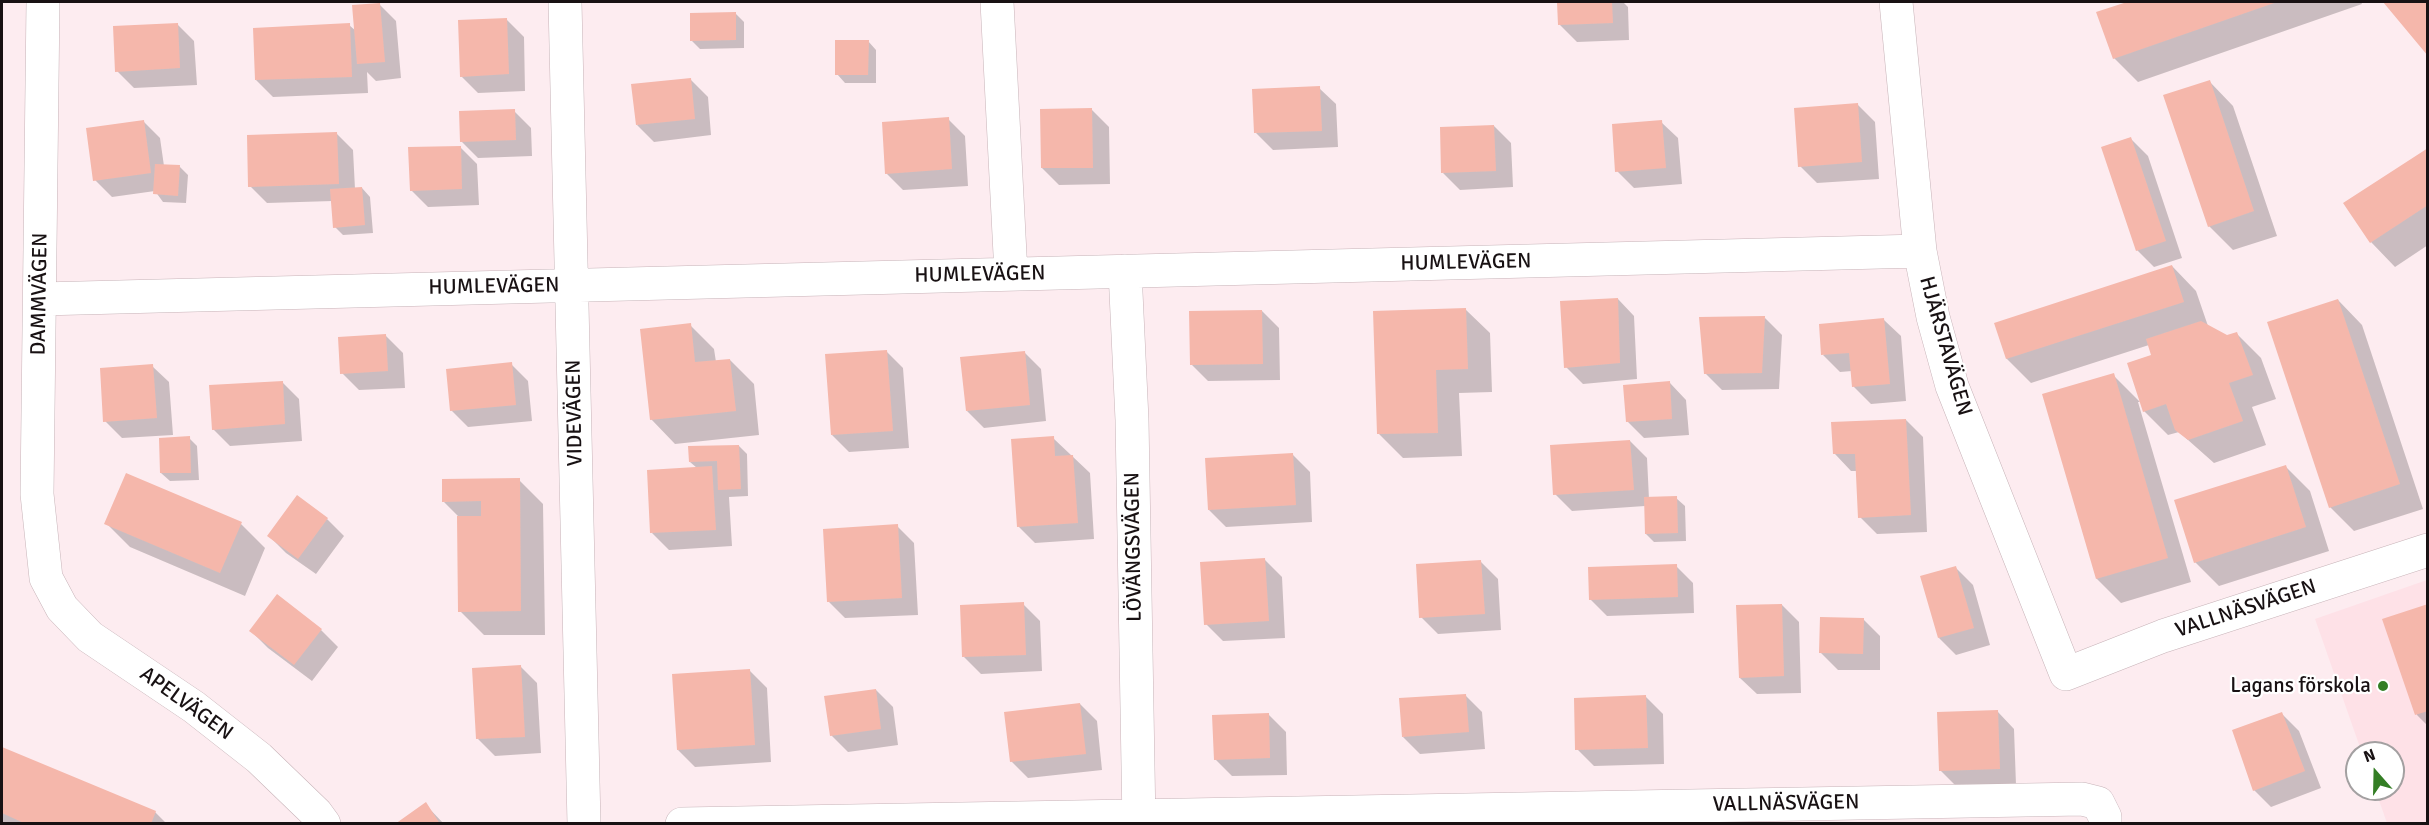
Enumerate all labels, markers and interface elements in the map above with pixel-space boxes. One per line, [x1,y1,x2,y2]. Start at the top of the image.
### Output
street label: DAMMVÄGEN [26,232,54,356]
street label: HUMLEVÄGEN [1400,249,1532,277]
street label: HUMLEVÄGEN [914,261,1046,289]
street label: HUMLEVÄGEN [428,273,560,301]
street label: HJÄRSTAVÄGEN [1913,273,1977,419]
street label: VIDEVÄGEN [561,359,589,467]
street label: LÖVÄNGSVÄGEN [1120,472,1148,622]
street label: VALLNÄSVÄGEN [2172,574,2320,644]
street label: APELVÄGEN [135,662,237,746]
place label: Lagans förskola [2230,673,2371,699]
marker: Lagans förskola [2376,679,2390,693]
north arrow [2345,741,2405,801]
text: N [2361,745,2378,767]
street label: VALLNÄSVÄGEN [1712,790,1860,818]

